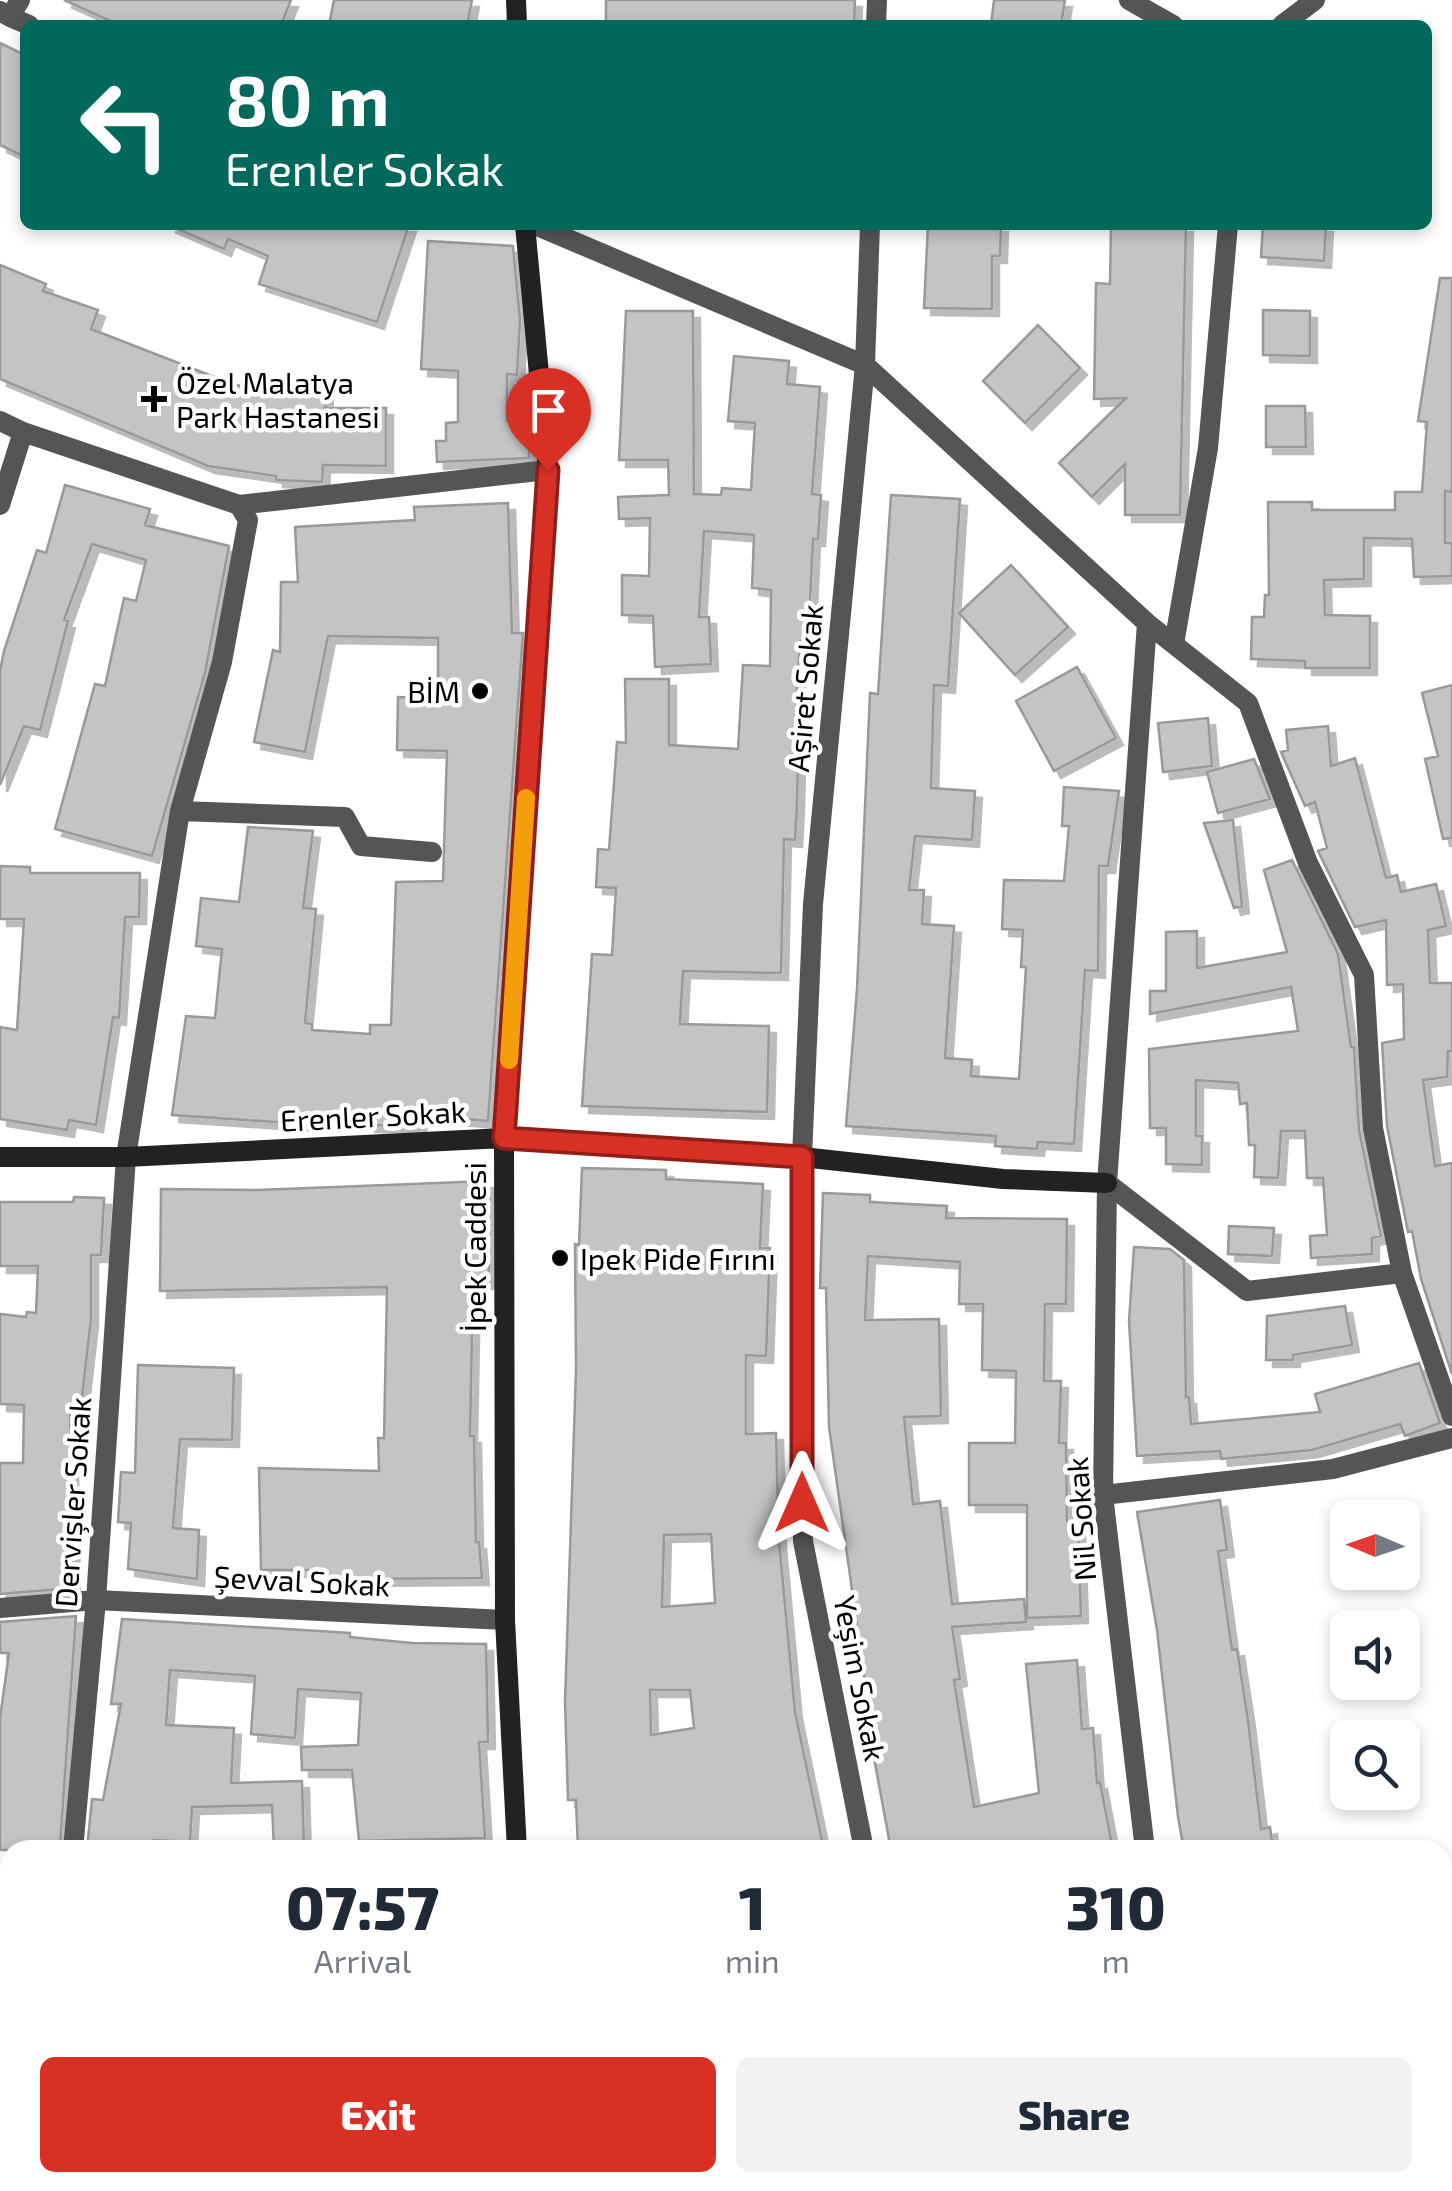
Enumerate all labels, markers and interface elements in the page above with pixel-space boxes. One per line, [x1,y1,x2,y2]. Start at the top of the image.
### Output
text: 80 m [225,56,390,140]
icon: left [60,60,190,190]
text: Erenler Sokak [225,141,504,195]
place label: Özel Malatya Park Hastanesi [176,364,380,434]
pin [506,368,591,471]
icon: arrive [521,383,576,438]
marker: Özel Malatya Park Hastanesi [141,386,167,412]
street label: Aşiret Sokak [779,603,830,773]
place label: BİM [407,673,460,709]
marker: BİM [469,680,491,702]
street label: Erenler Sokak [279,1092,467,1138]
street label: İpek Caddesi [456,1162,492,1332]
place label: Ipek Pide Fırını [580,1240,776,1276]
marker: Ipek Pide Fırını [549,1247,571,1269]
street label: Dervişler Sokak [47,1396,98,1608]
position arrow [750,1451,854,1555]
street label: Nil Sokak [1058,1456,1102,1582]
north arrow [1330,1500,1420,1590]
map controls [1330,1500,1420,1810]
street label: Şevval Sokak [213,1557,391,1604]
street label: Yeşim Sokak [826,1592,895,1764]
button: sound [1330,1610,1420,1700]
button: search [1330,1720,1420,1810]
text: 07:57 [286,1870,439,1942]
text: 1 [739,1870,766,1942]
text: 310 [1066,1870,1166,1942]
text: Arrival [314,1941,411,1979]
text: min [725,1941,780,1979]
text: m [1102,1941,1130,1979]
button: Exit [40,2057,716,2172]
button: Share [736,2057,1412,2172]

